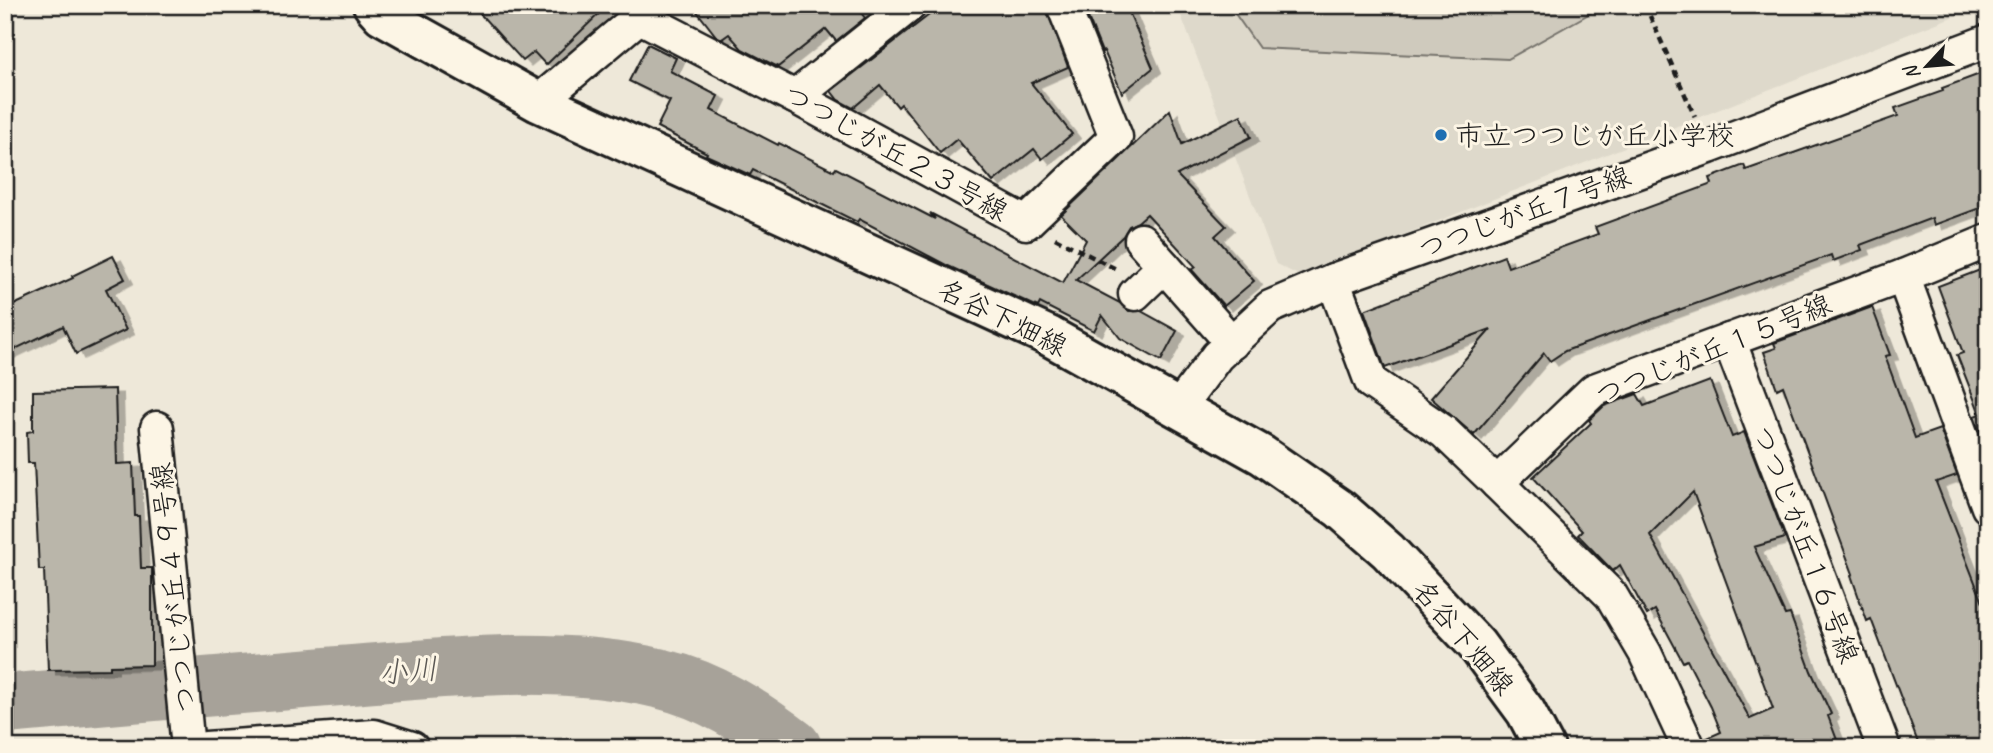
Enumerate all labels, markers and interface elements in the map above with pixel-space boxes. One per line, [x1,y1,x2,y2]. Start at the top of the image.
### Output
north arrow [1892,32,1962,102]
text: N [1898,60,1926,84]
street label: つつじが丘２３号線 [777,76,1014,229]
place label: 市立つつじが丘小学校 [1455,118,1735,153]
marker: 市立つつじが丘小学校 [1433,127,1449,143]
street label: つつじが丘７号線 [1413,158,1635,267]
street label: 名谷下畑線 [932,271,1073,364]
street label: つつじが丘１５号線 [1590,286,1837,413]
street label: つつじが丘１６号線 [1744,420,1867,668]
street label: つつじが丘４９号線 [143,461,204,715]
street label: 名谷下畑線 [1405,572,1522,702]
water label: 小川 [376,649,440,693]

